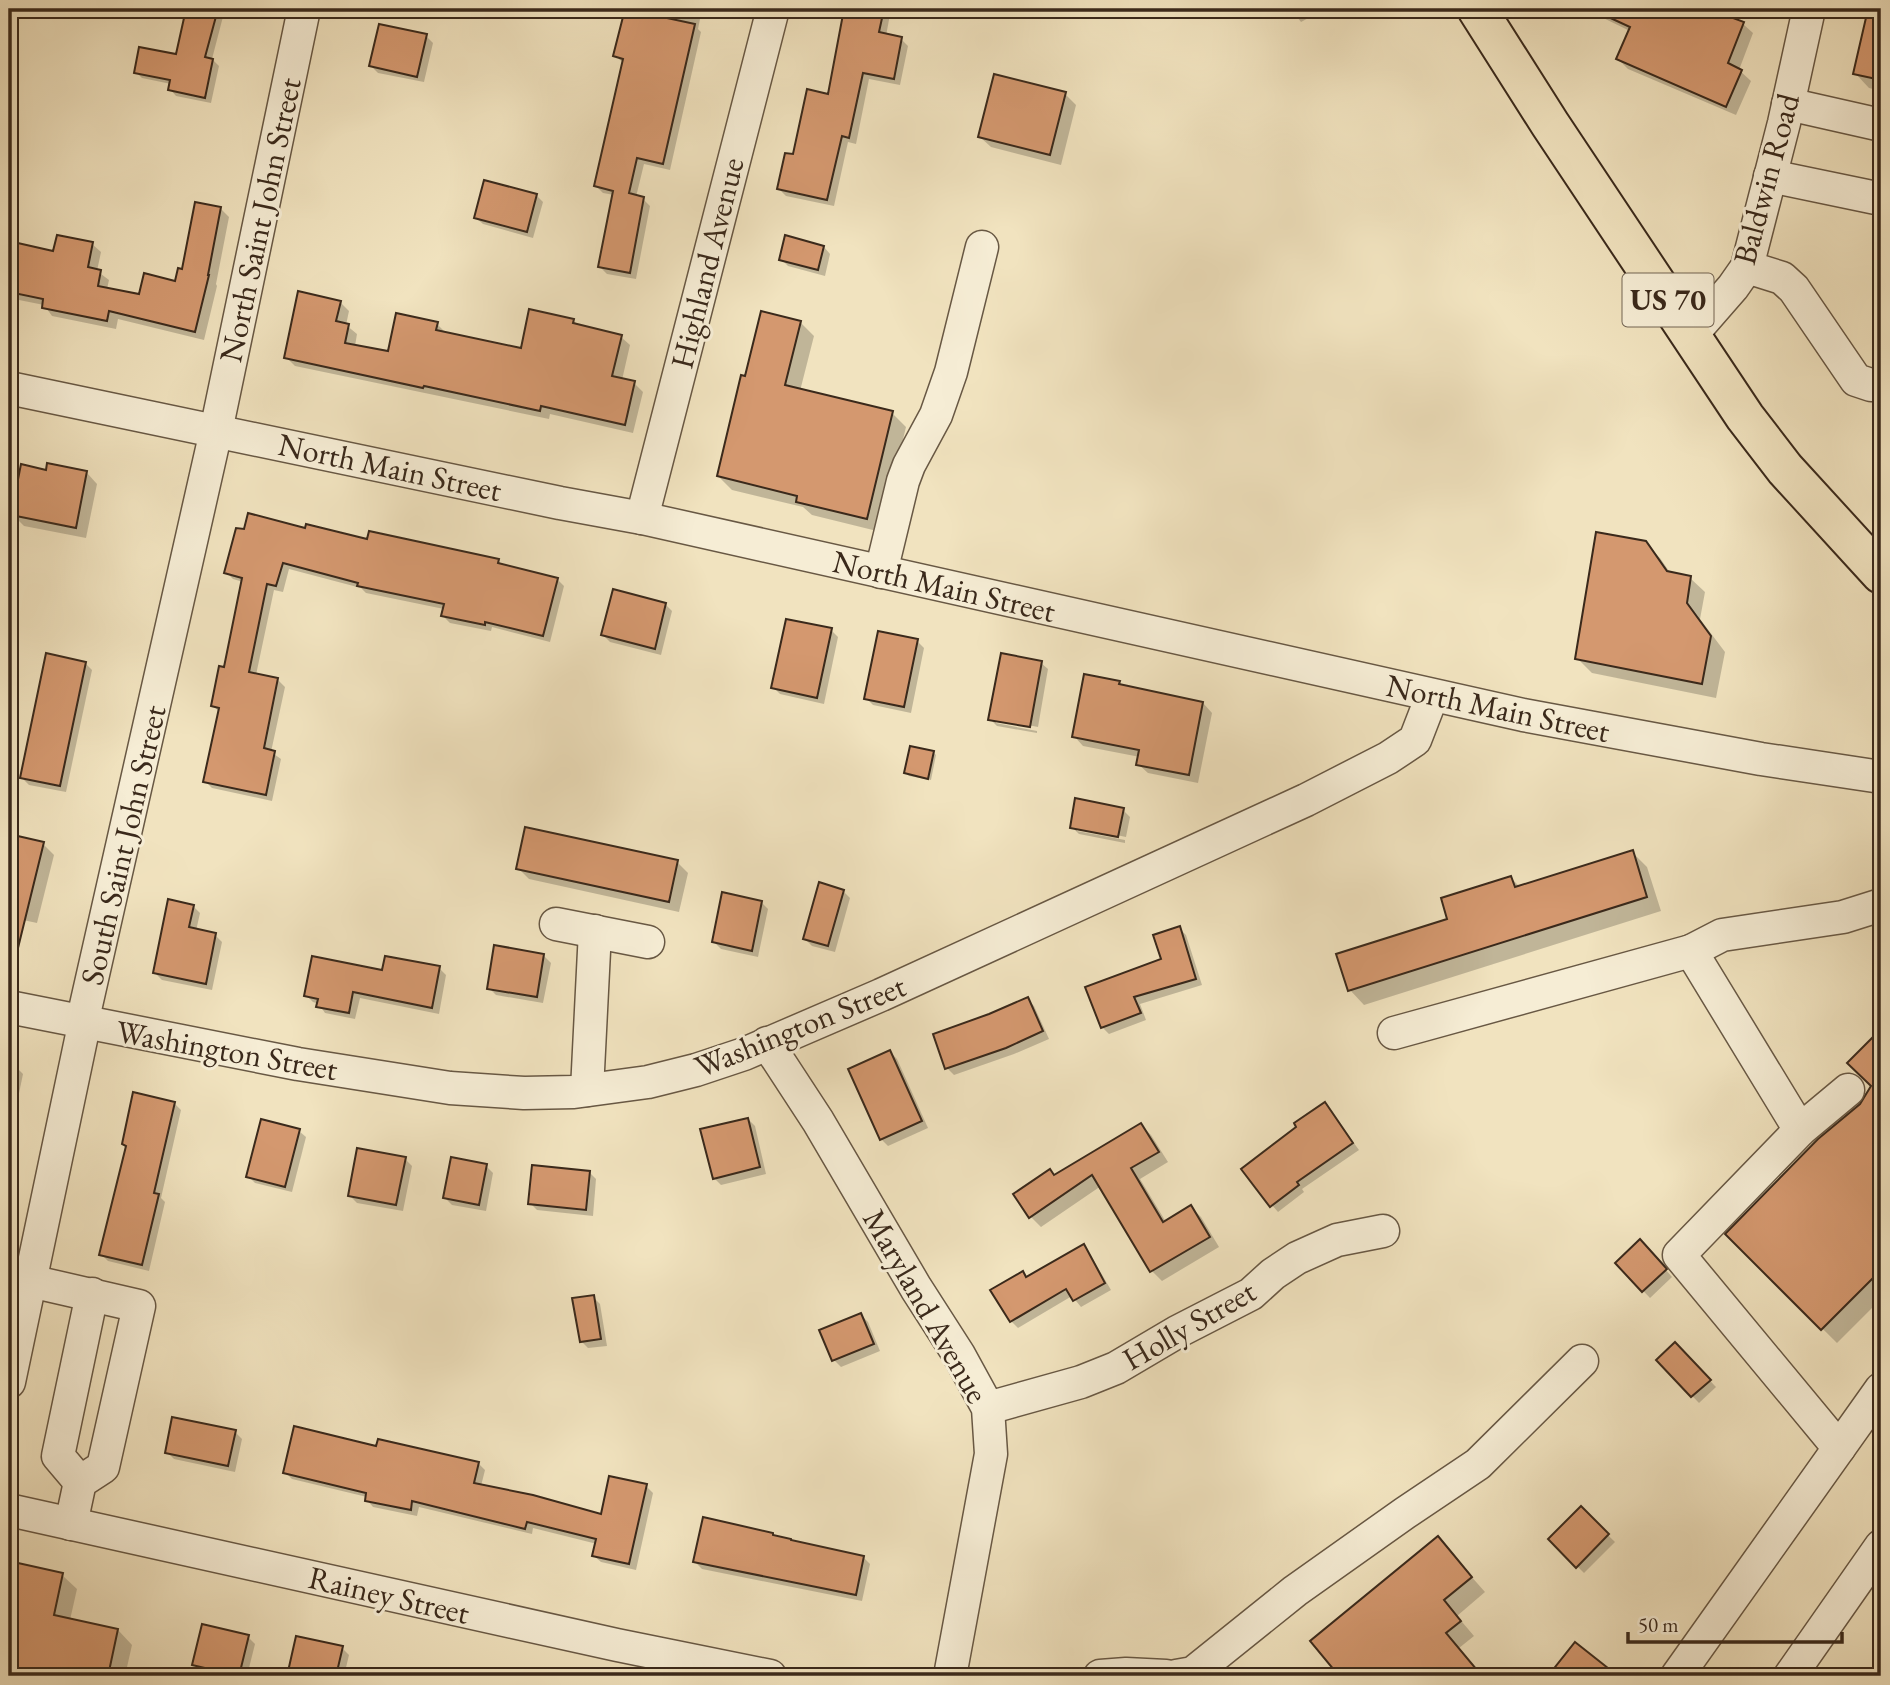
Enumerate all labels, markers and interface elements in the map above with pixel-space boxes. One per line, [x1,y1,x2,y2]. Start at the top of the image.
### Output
street label: North Saint John Street [209,74,311,366]
street label: Baldwin Road [1723,88,1809,269]
street label: Highland Avenue [661,153,753,373]
road number: US 70 [1622,274,1714,326]
street label: North Main Street [275,423,505,511]
street label: North Main Street [829,540,1059,632]
street label: North Main Street [1383,664,1613,752]
street label: South Saint John Street [70,701,176,989]
street label: Washington Street [688,965,912,1087]
street label: Washington Street [113,1010,341,1090]
street label: Maryland Avenue [853,1201,999,1411]
street label: Holly Street [1115,1270,1263,1380]
street label: Rainey Street [305,1556,473,1634]
scale bar [1628,1601,1841,1645]
text: 50 m [1638,1611,1679,1638]

